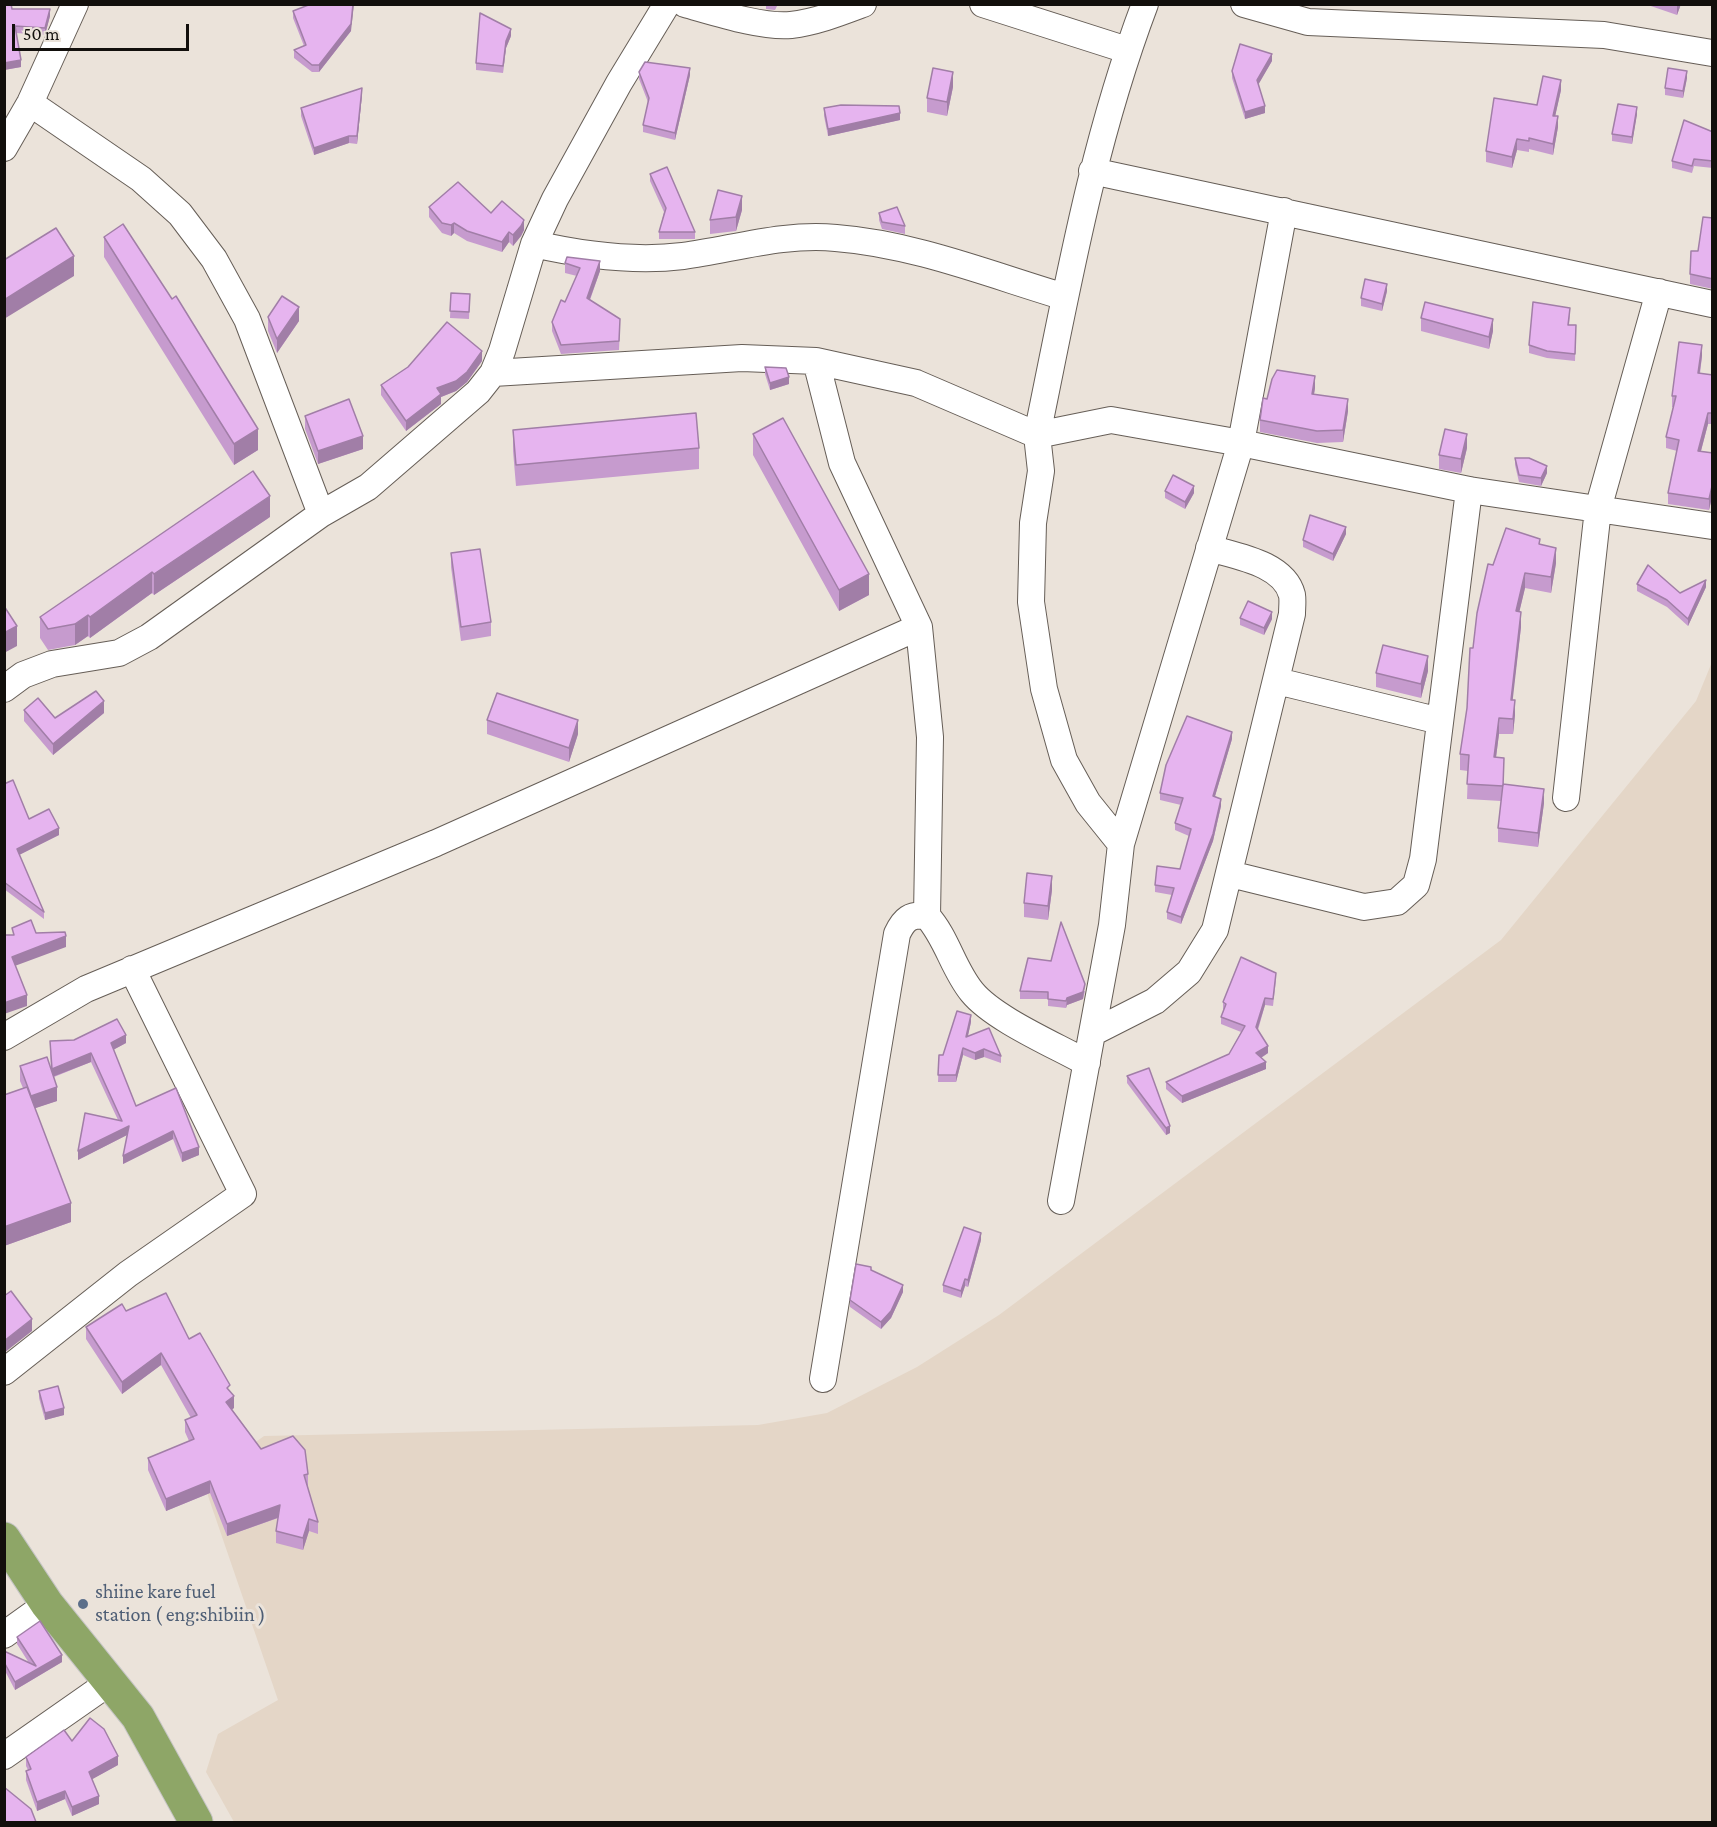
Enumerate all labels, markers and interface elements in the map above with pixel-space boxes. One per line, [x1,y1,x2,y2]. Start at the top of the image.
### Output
scale bar [15,12,192,50]
text: 50 m [23,24,60,44]
place label: shiine kare fuel station ( eng:shibiin ) [95,1580,266,1627]
marker: shiine kare fuel station ( eng:shibiin ) [76,1597,90,1611]

